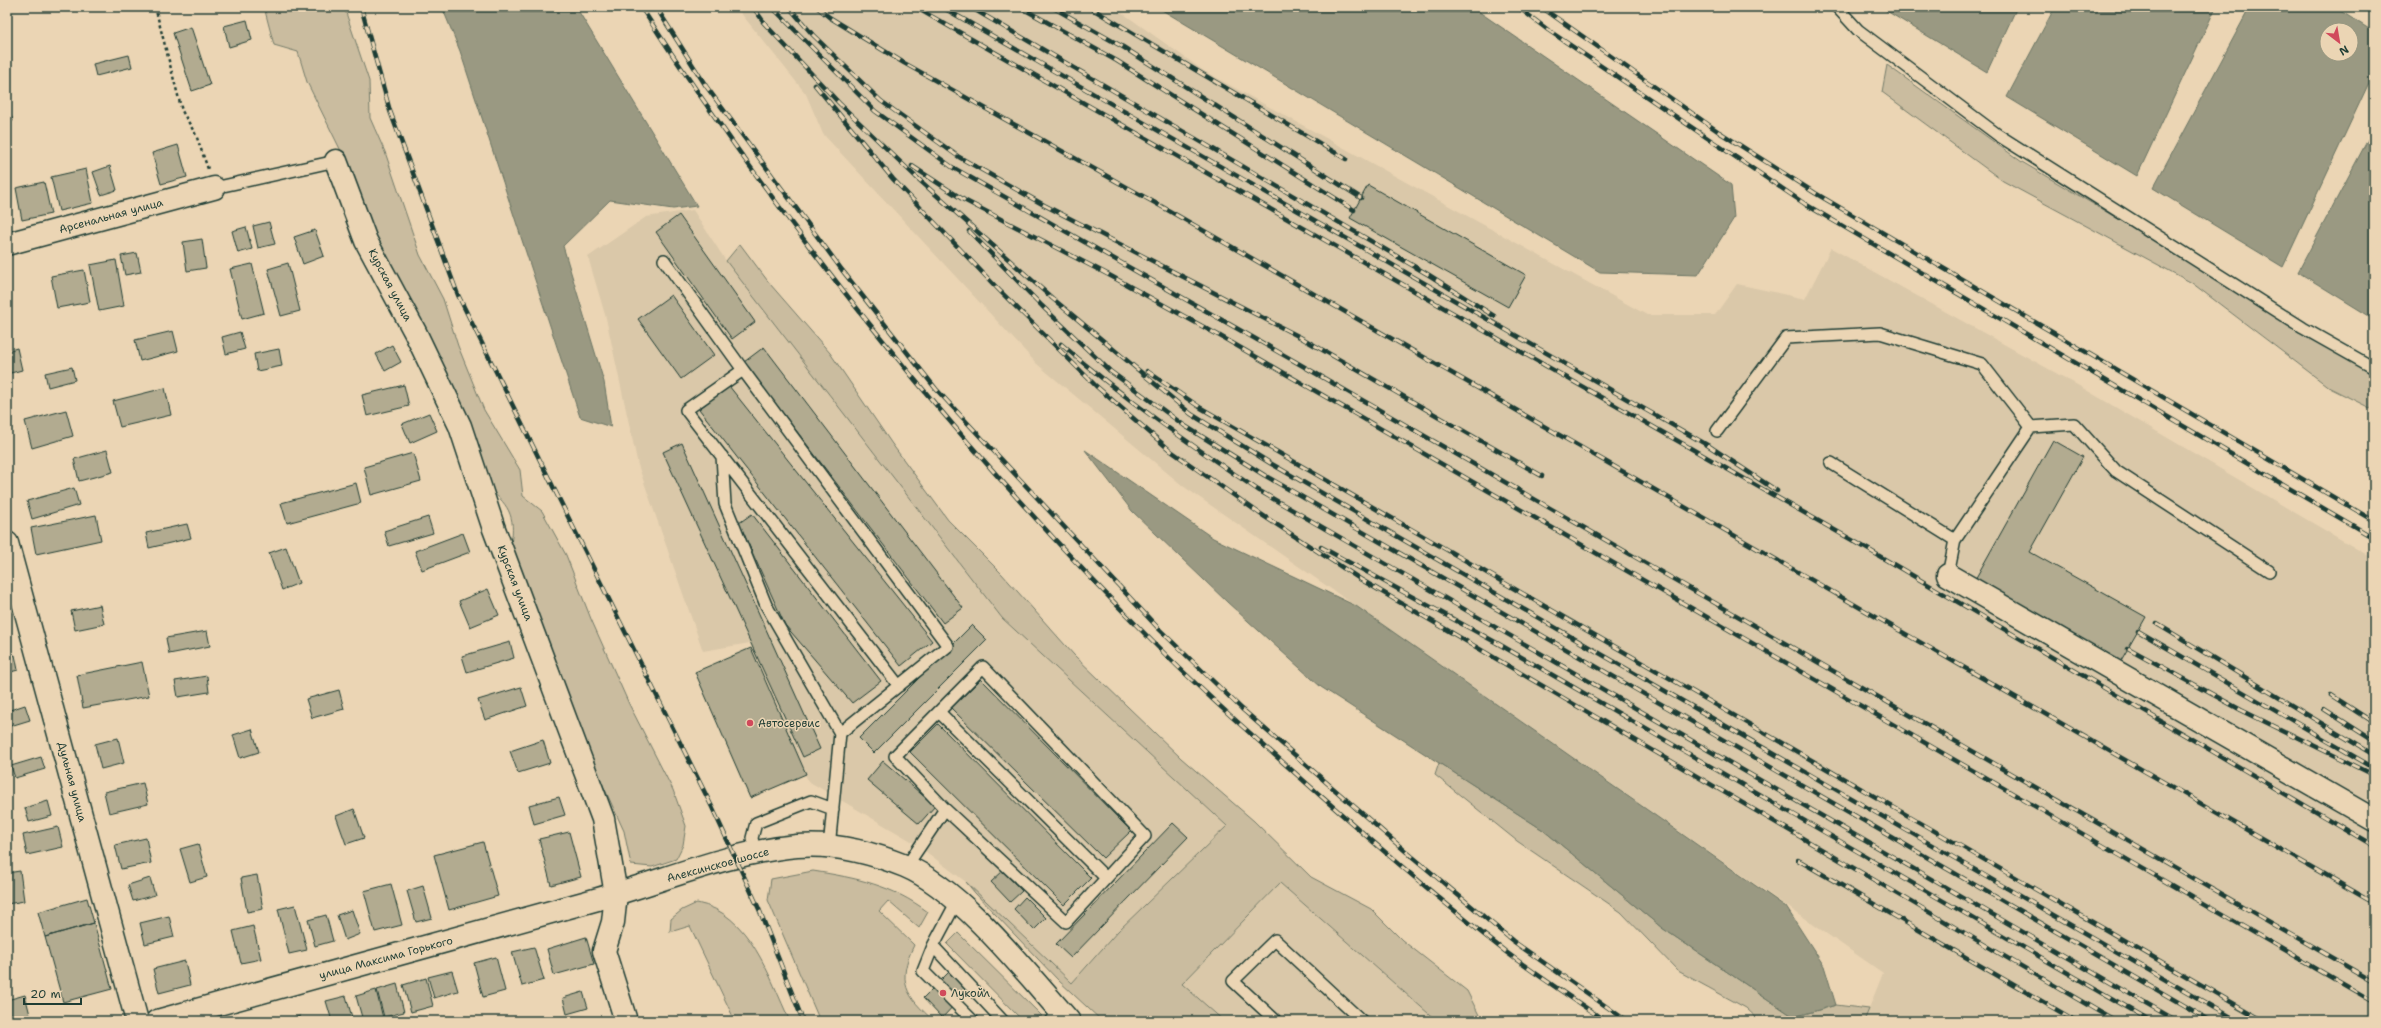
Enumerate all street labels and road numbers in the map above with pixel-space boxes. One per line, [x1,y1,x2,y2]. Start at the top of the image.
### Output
street label: Арсенальная улица [57,195,165,237]
street label: Курская улица [365,246,415,324]
street label: Курская улица [494,543,536,623]
street label: Дульная улица [54,740,90,824]
street label: Алексинское шоссе [665,844,771,886]
street label: улица Максима Горького [317,933,455,983]

